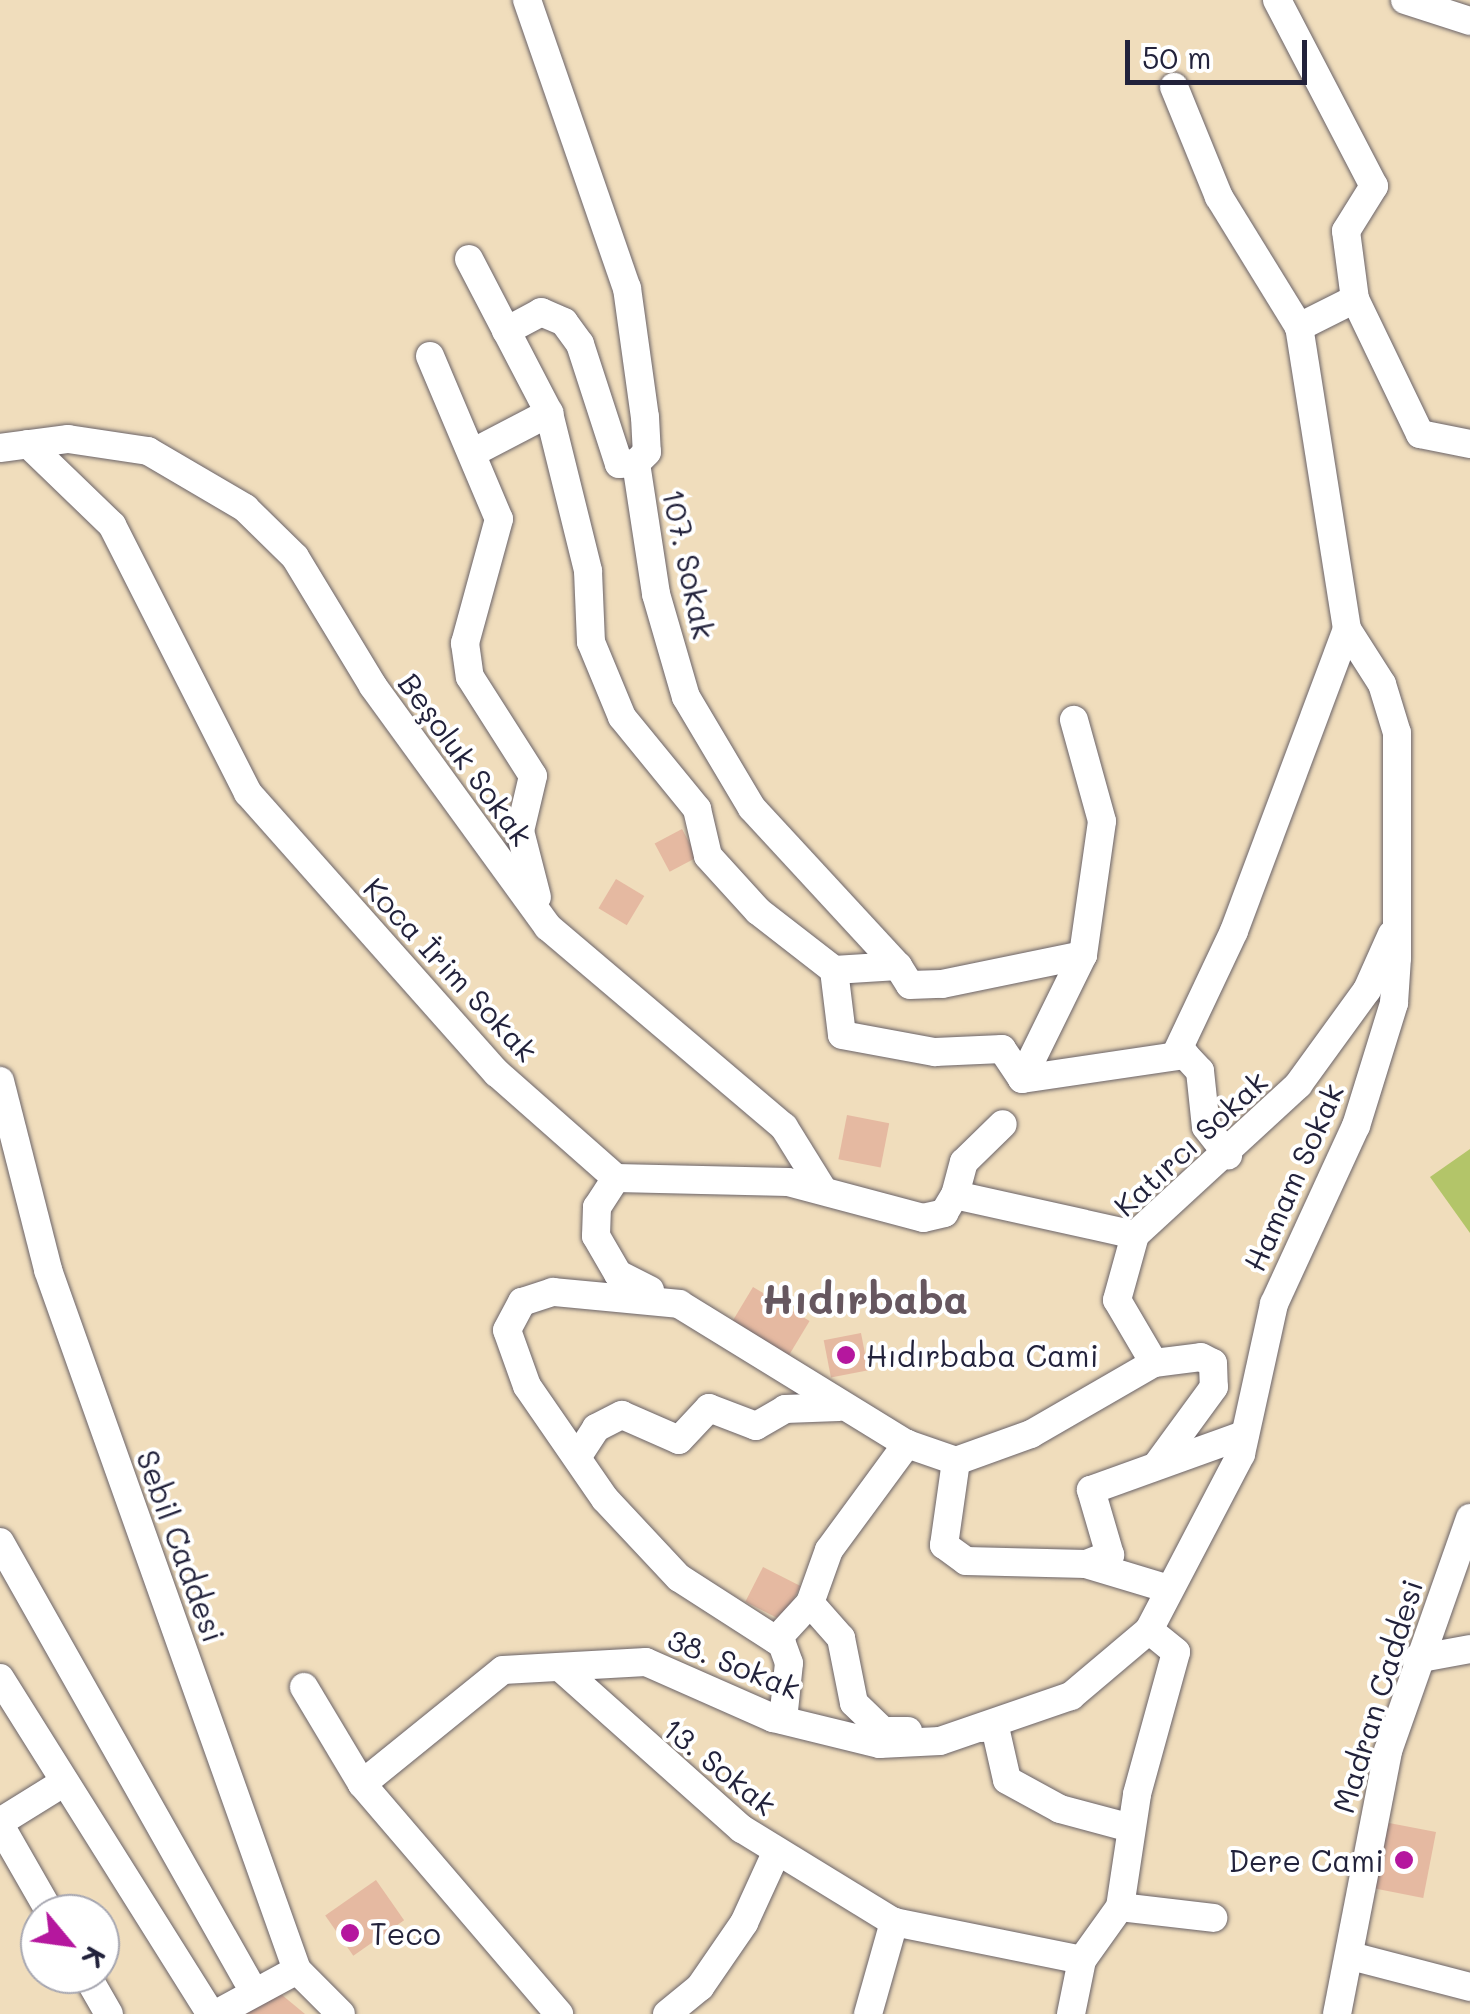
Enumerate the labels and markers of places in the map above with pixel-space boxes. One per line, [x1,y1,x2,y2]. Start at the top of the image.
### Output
place label: Hıdırbaba Cami [866,1337,1099,1373]
marker: Hıdırbaba Cami [835,1344,857,1366]
place label: Dere Cami [1228,1842,1384,1878]
marker: Dere Cami [1393,1849,1415,1871]
place label: Teco [370,1915,441,1951]
marker: Teco [339,1922,361,1944]

